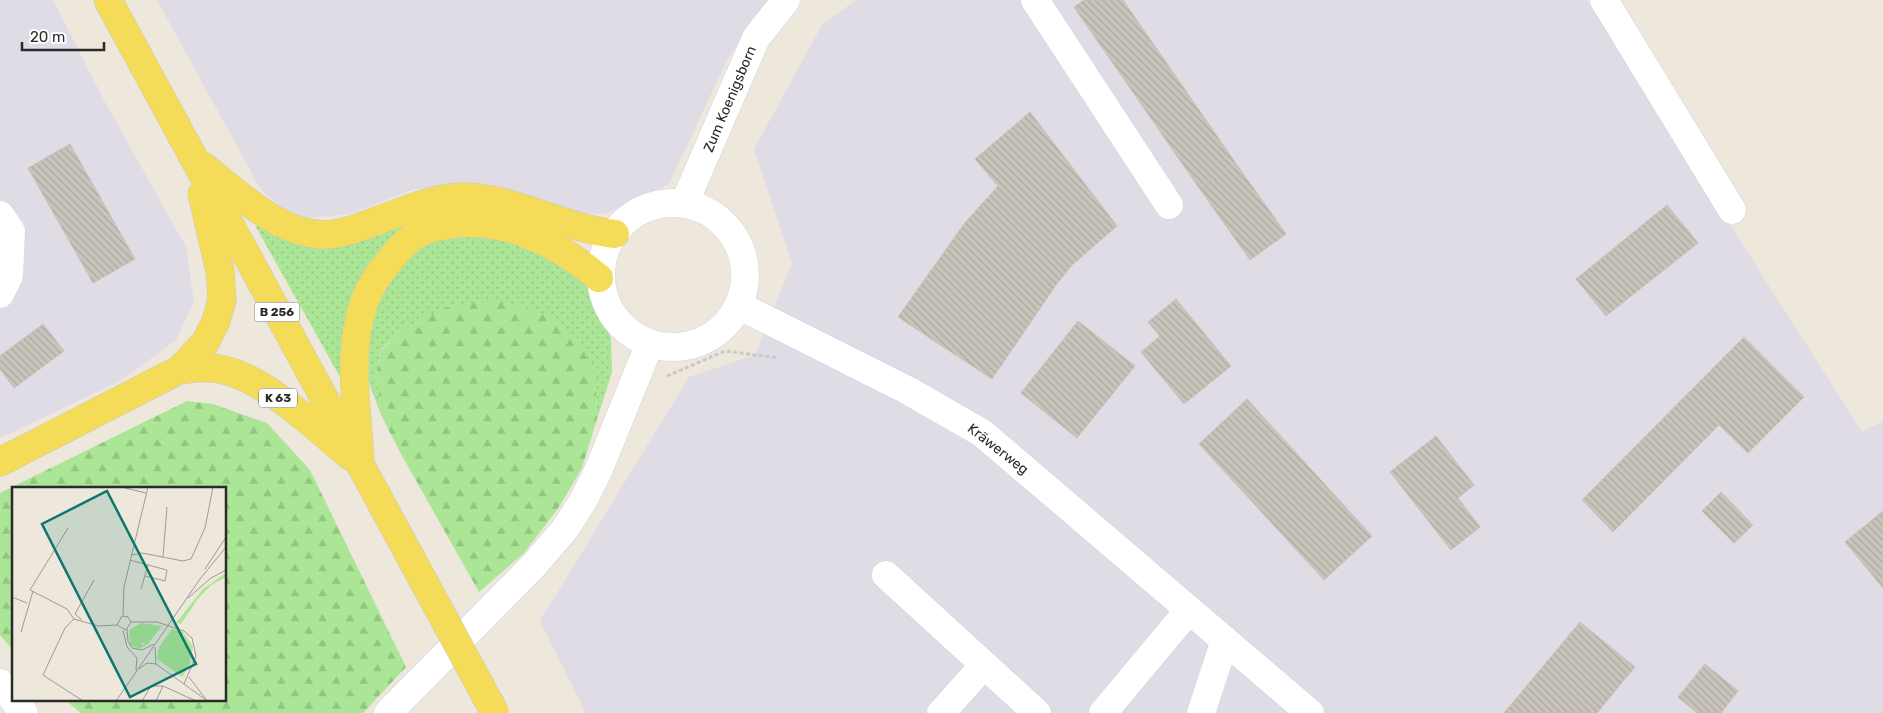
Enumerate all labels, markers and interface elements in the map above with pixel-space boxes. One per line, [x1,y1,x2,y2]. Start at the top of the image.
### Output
scale bar [22,20,105,52]
text: 20 m [30,28,65,46]
street label: Zum Koenigsborn [700,43,760,155]
road number: B 256 [254,302,300,322]
road number: K 63 [259,388,297,408]
street label: Kräwerweg [964,420,1032,478]
inset map [12,487,226,700]

